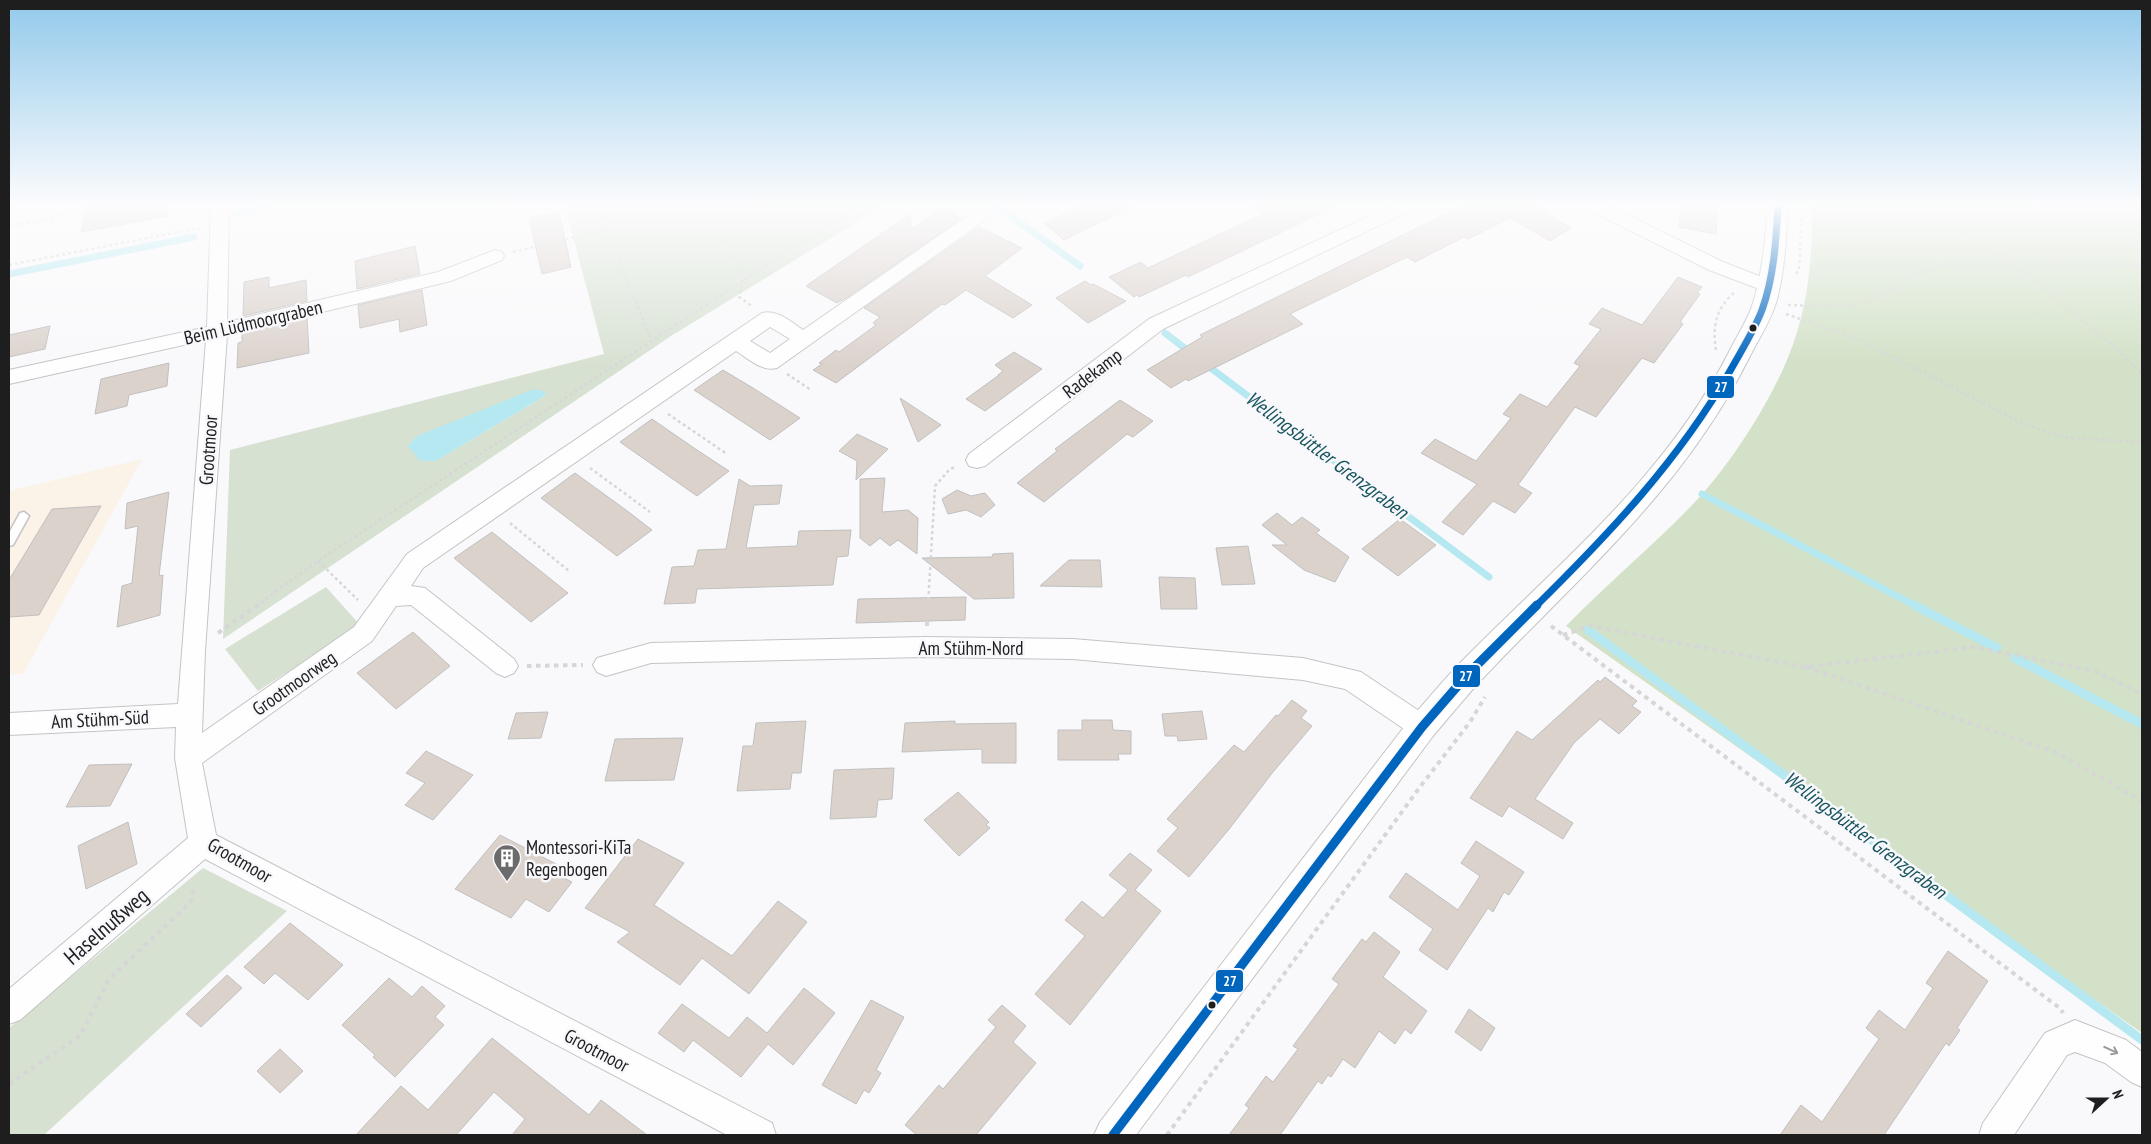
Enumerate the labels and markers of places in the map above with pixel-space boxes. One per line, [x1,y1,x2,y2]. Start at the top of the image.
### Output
unlabelled marker [1748,323,1758,333]
place label: Montessori-KiTa Regenbogen [526,835,631,881]
building icon: Montessori-KiTa Regenbogen [492,843,522,882]
unlabelled marker [1207,1000,1217,1010]

